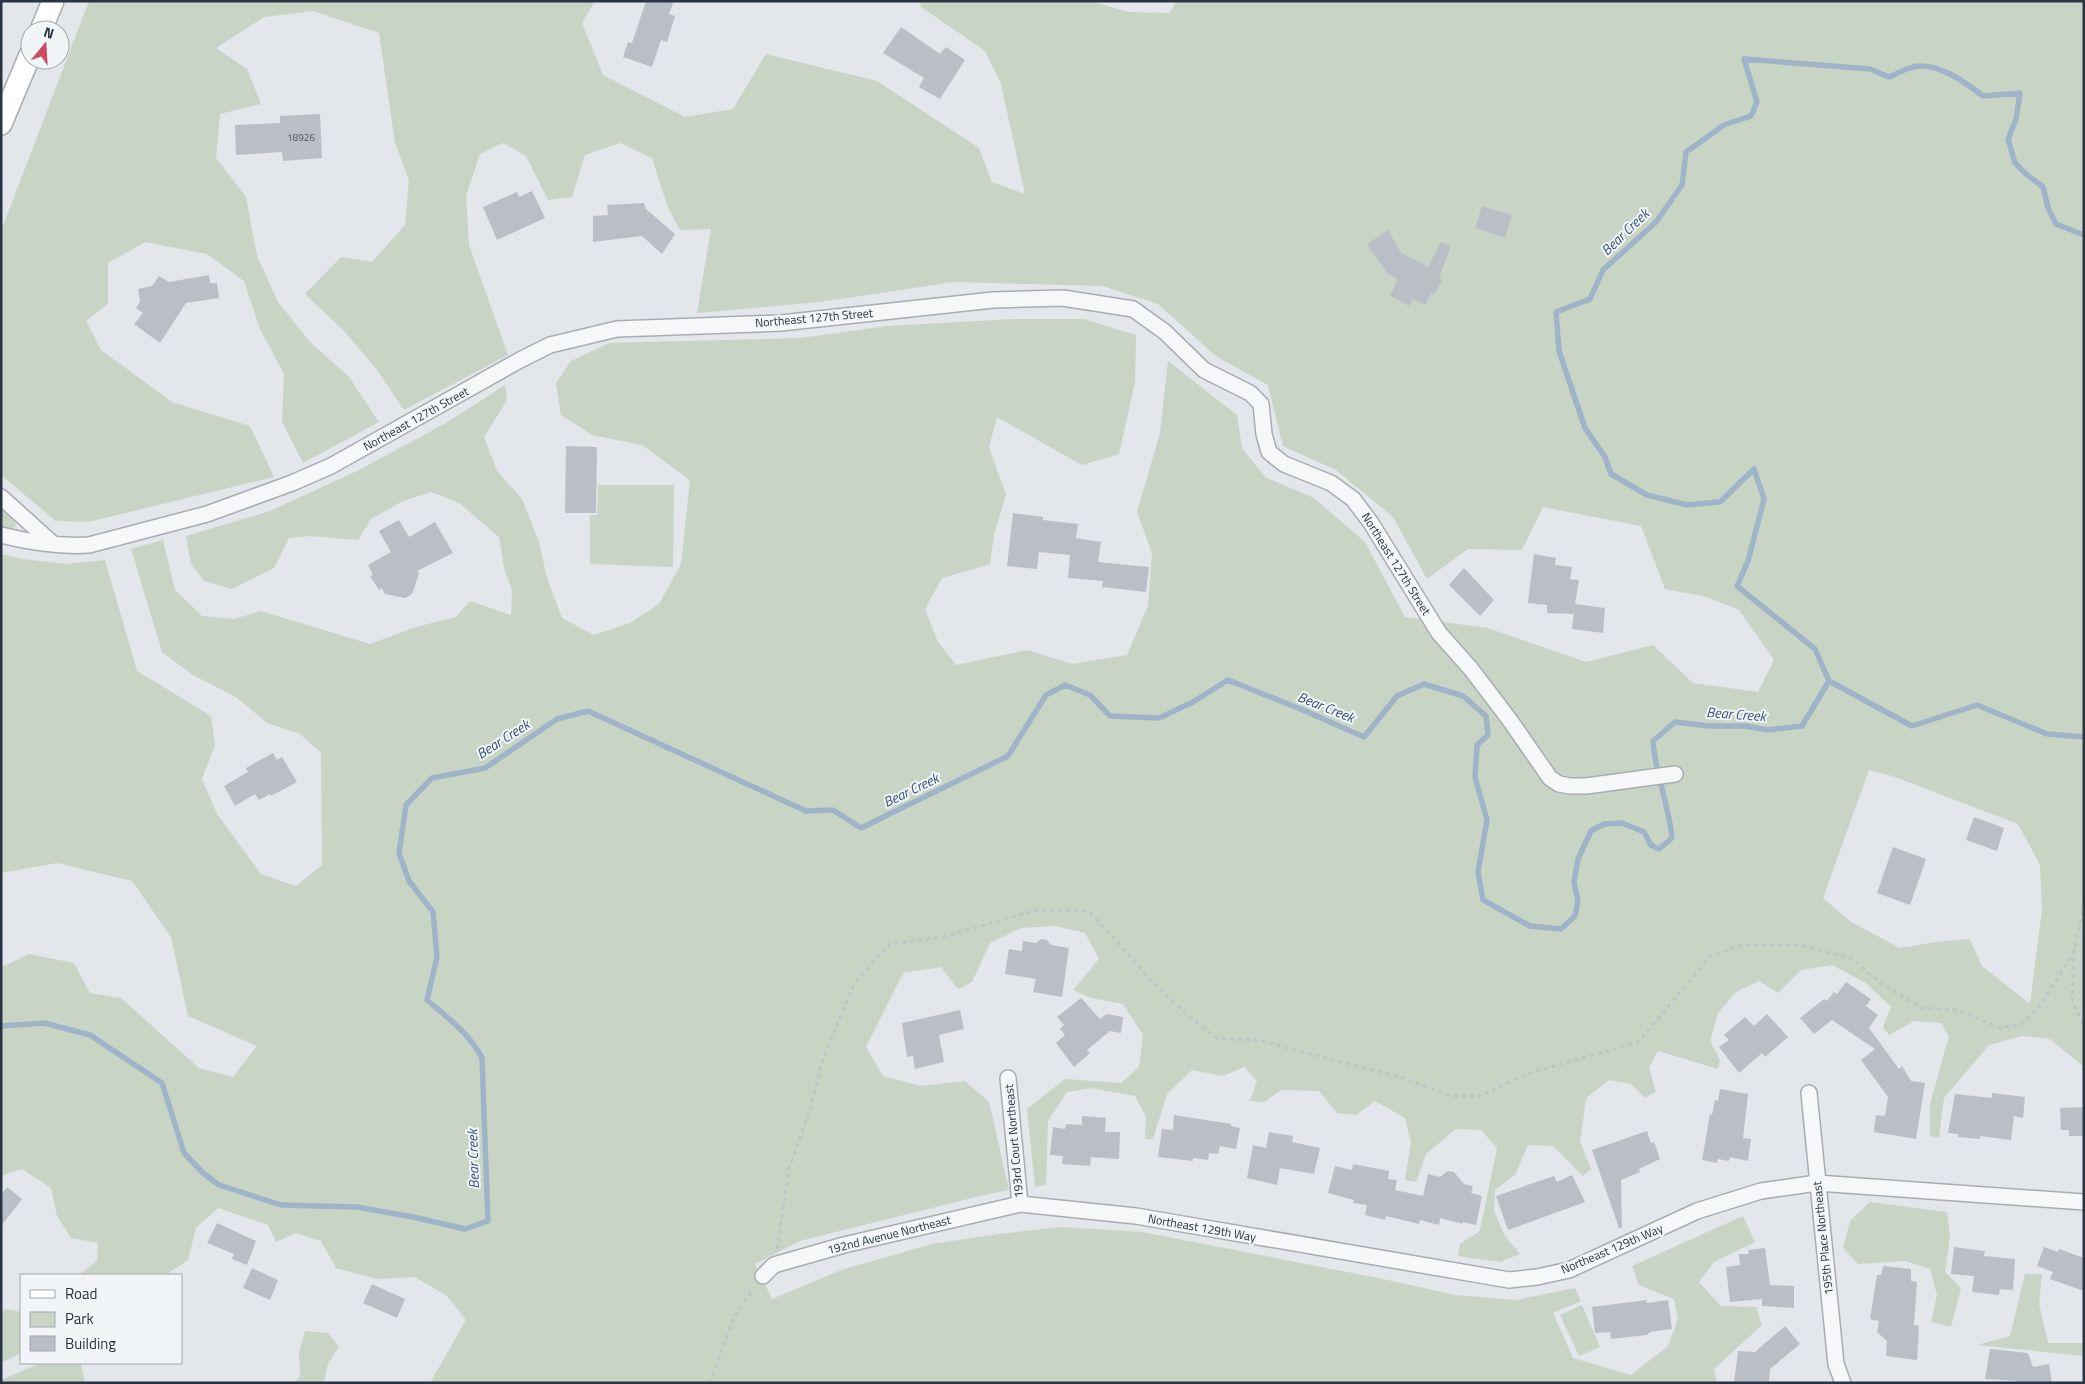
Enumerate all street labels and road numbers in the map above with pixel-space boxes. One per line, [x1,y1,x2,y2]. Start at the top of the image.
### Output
street label: Northeast 127th Street [754,303,874,332]
street label: Northeast 127th Street [360,381,473,455]
street label: Northeast 127th Street [1357,509,1436,620]
street label: 193rd Court Northeast [999,1082,1028,1199]
street label: 195th Place Northeast [1807,1179,1838,1296]
street label: Northeast 129th Way [1147,1209,1258,1246]
street label: 192nd Avenue Northeast [825,1210,953,1259]
street label: Northeast 129th Way [1558,1218,1666,1279]

